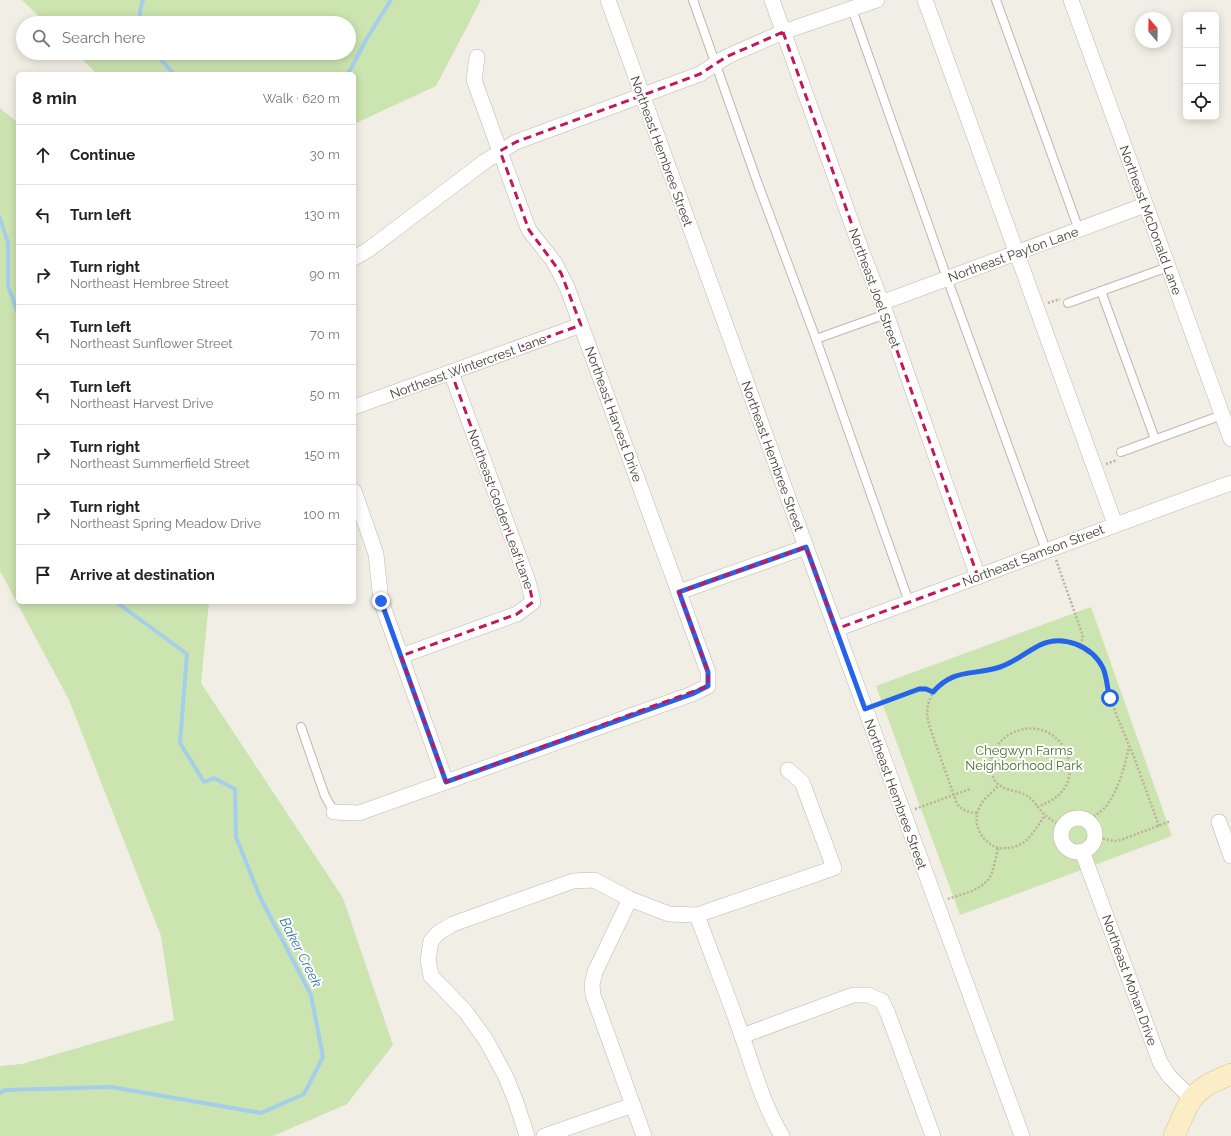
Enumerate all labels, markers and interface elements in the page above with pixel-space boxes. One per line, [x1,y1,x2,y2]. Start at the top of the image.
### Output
north arrow [1135,12,1171,48]
map controls [1183,12,1219,120]
button: + [1183,12,1219,48]
search box [16,16,356,60]
icon: search [30,27,52,49]
text: Search here [62,29,145,47]
button: − [1183,48,1219,84]
street label: Northeast Hembree Street [627,74,696,229]
button: locate [1183,84,1219,120]
text: 8 min [32,88,77,108]
text: Walk · 620 m [263,91,340,106]
street label: Northeast McDonald Lane [1117,143,1185,297]
icon: ahead [32,144,54,166]
text: Continue [70,146,135,164]
text: 30 m [310,147,340,162]
icon: left [32,204,54,226]
text: Turn left [70,206,131,224]
text: 130 m [304,207,340,222]
street label: Northeast Payton Lane [946,224,1081,285]
street label: Northeast Joel Street [846,226,903,351]
text: Turn right [70,258,140,276]
icon: right [32,264,54,286]
text: 90 m [309,267,340,282]
text: Northeast Hembree Street [70,276,229,291]
text: Turn left [70,318,131,336]
icon: left [32,324,54,346]
text: 70 m [310,327,340,342]
street label: Northeast Wintercrest Lane [388,331,549,402]
text: Northeast Sunflower Street [70,336,233,351]
street label: Northeast Harvest Drive [582,344,645,484]
text: Turn left [70,378,131,396]
street label: Northeast Hembree Street [738,379,807,534]
icon: left [32,384,54,406]
text: 50 m [310,387,340,402]
text: Northeast Harvest Drive [70,396,213,411]
street label: Northeast Golden Leaf Lane [465,427,537,592]
text: Turn right [70,438,140,456]
icon: right [32,444,54,466]
text: 150 m [304,447,340,462]
text: Northeast Summerfield Street [70,456,250,471]
text: Turn right [70,498,140,516]
icon: right [32,504,54,526]
text: 100 m [303,507,340,522]
text: Northeast Spring Meadow Drive [70,516,261,531]
street label: Northeast Samson Street [960,521,1107,589]
icon: arrive [32,564,54,586]
text: Arrive at destination [70,566,215,584]
route end [372,592,390,610]
route start [1101,689,1119,707]
street label: Northeast Hembree Street [861,717,930,872]
park label: Chegwyn Farms Neighborhood Park [965,743,1083,773]
street label: Northeast Mohan Drive [1099,913,1160,1048]
water label: Baker Creek [276,914,326,990]

